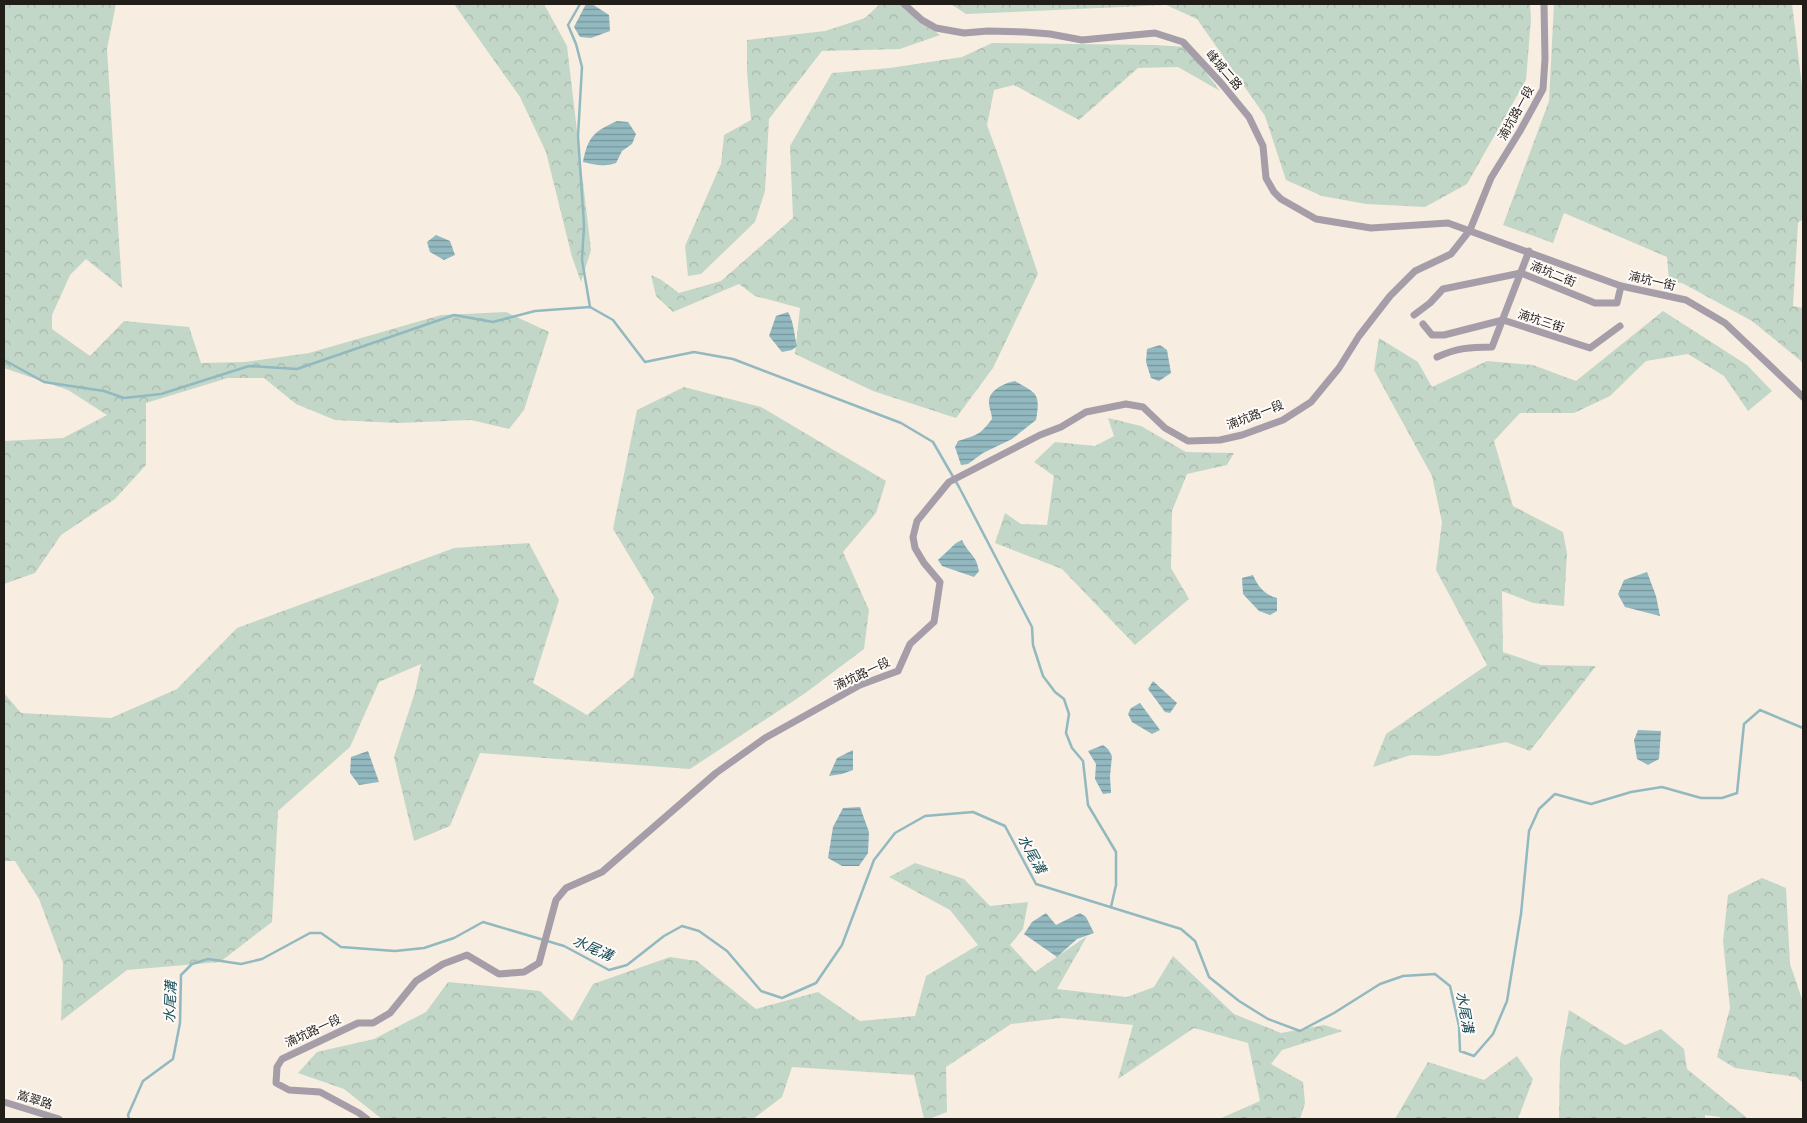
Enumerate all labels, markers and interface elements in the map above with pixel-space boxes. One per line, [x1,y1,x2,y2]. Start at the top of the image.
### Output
street label: 峰城二路 [1203,47,1246,93]
street label: 湳坑路一段 [1494,83,1537,143]
street label: 湳坑二街 [1528,258,1578,289]
street label: 湳坑一街 [1627,268,1677,293]
street label: 湳坑三街 [1516,306,1566,335]
street label: 湳坑路一段 [1224,397,1286,432]
street label: 湳坑路一段 [831,654,892,693]
water label: 水尾溝 [1015,831,1051,878]
water label: 水尾溝 [571,931,618,965]
water label: 水尾溝 [160,979,179,1023]
water label: 水尾溝 [1453,990,1478,1036]
street label: 湳坑路一段 [282,1011,343,1050]
street label: 嵩翠路 [16,1087,55,1112]

